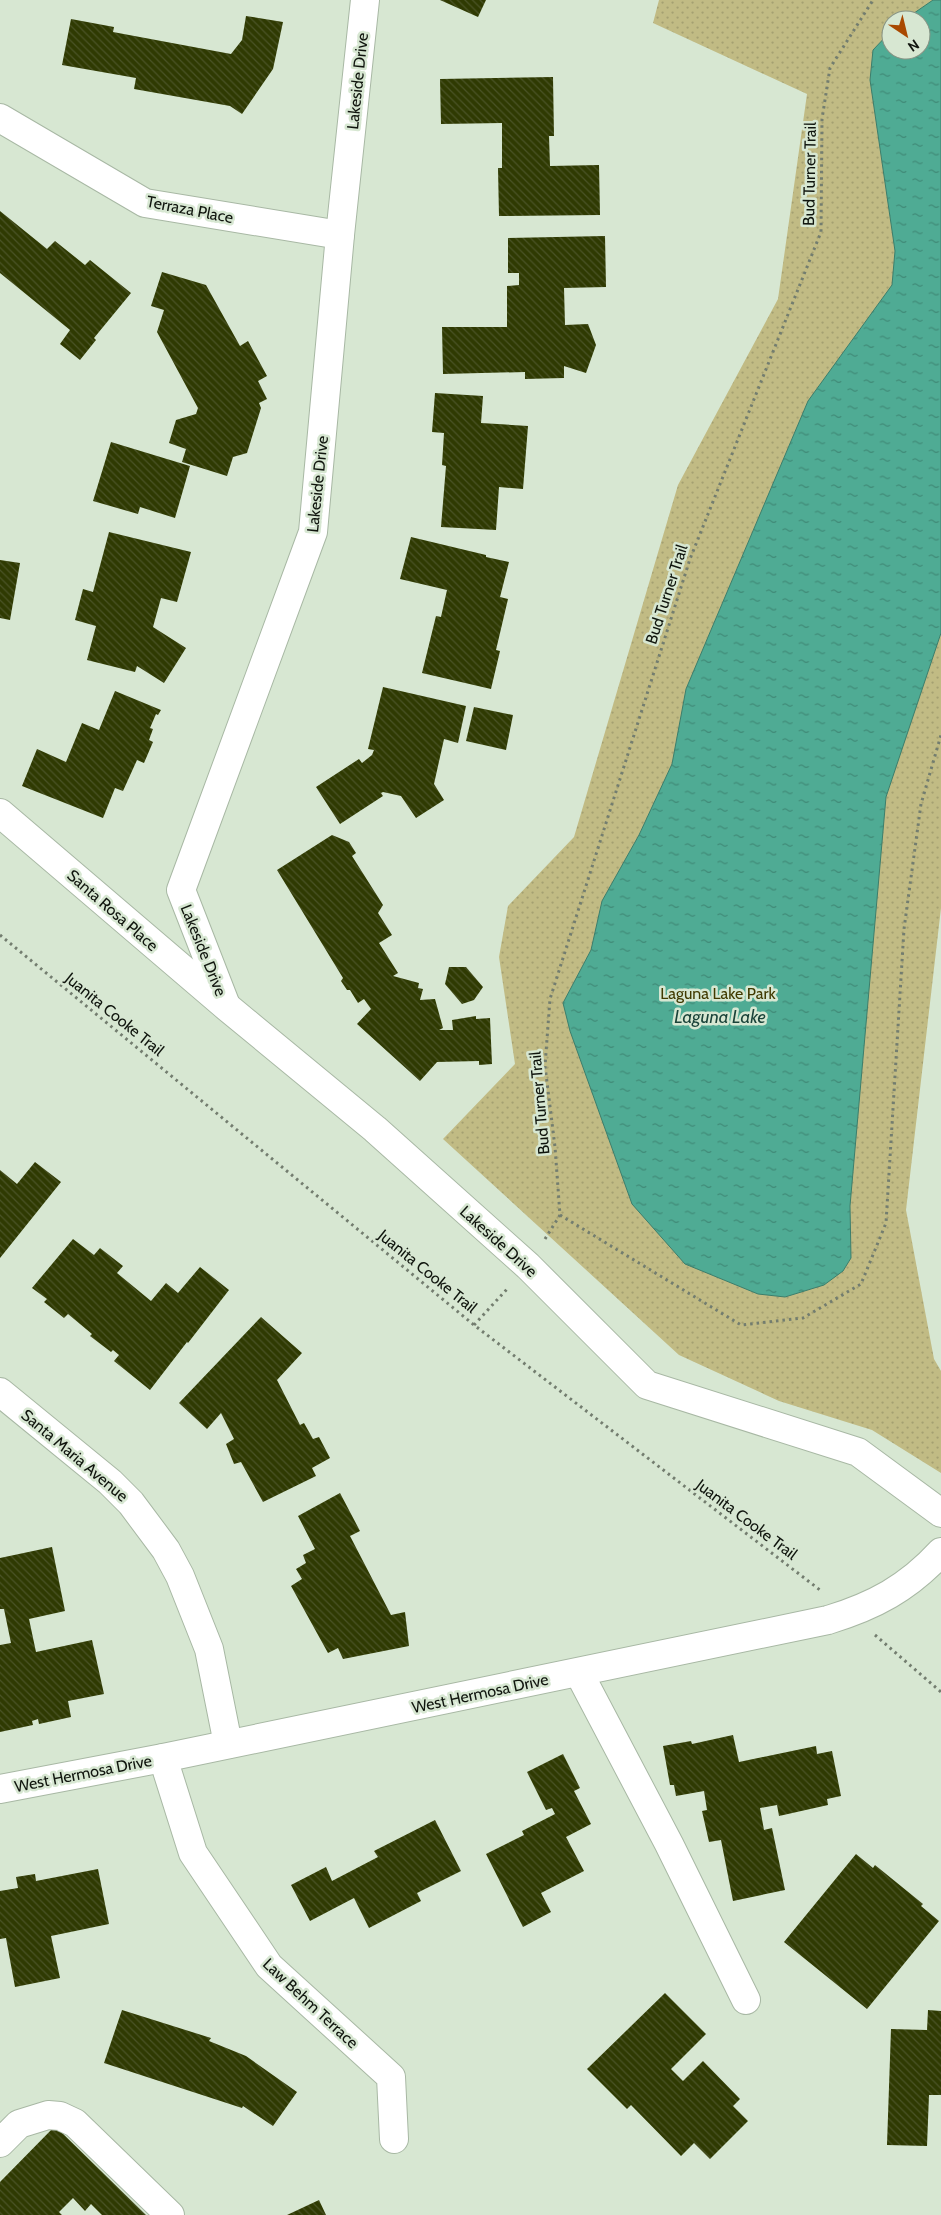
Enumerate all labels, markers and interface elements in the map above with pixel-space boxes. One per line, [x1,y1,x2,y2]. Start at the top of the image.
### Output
north arrow [881,10,931,60]
street label: Lakeside Drive [343,32,372,130]
text: N [904,35,923,56]
street label: Bud Turner Trail [799,122,820,226]
street label: Terraza Place [145,192,235,227]
street label: Lakeside Drive [303,435,332,533]
street label: Bud Turner Trail [641,542,692,646]
street label: Santa Rosa Place [63,866,162,955]
street label: Lakeside Drive [177,902,231,999]
street label: Juanita Cooke Trail [61,968,168,1060]
park label: Laguna Lake Park [660,984,777,1003]
water label: Laguna Lake [674,1006,766,1028]
street label: Bud Turner Trail [525,1050,553,1155]
street label: Lakeside Drive [456,1202,541,1281]
street label: Juanita Cooke Trail [374,1225,481,1317]
street label: Santa Maria Avenue [17,1405,132,1506]
street label: Juanita Cooke Trail [692,1475,801,1564]
street label: West Hermosa Drive [410,1670,550,1717]
street label: West Hermosa Drive [13,1751,153,1796]
street label: Law Behm Terrace [259,1954,362,2052]

